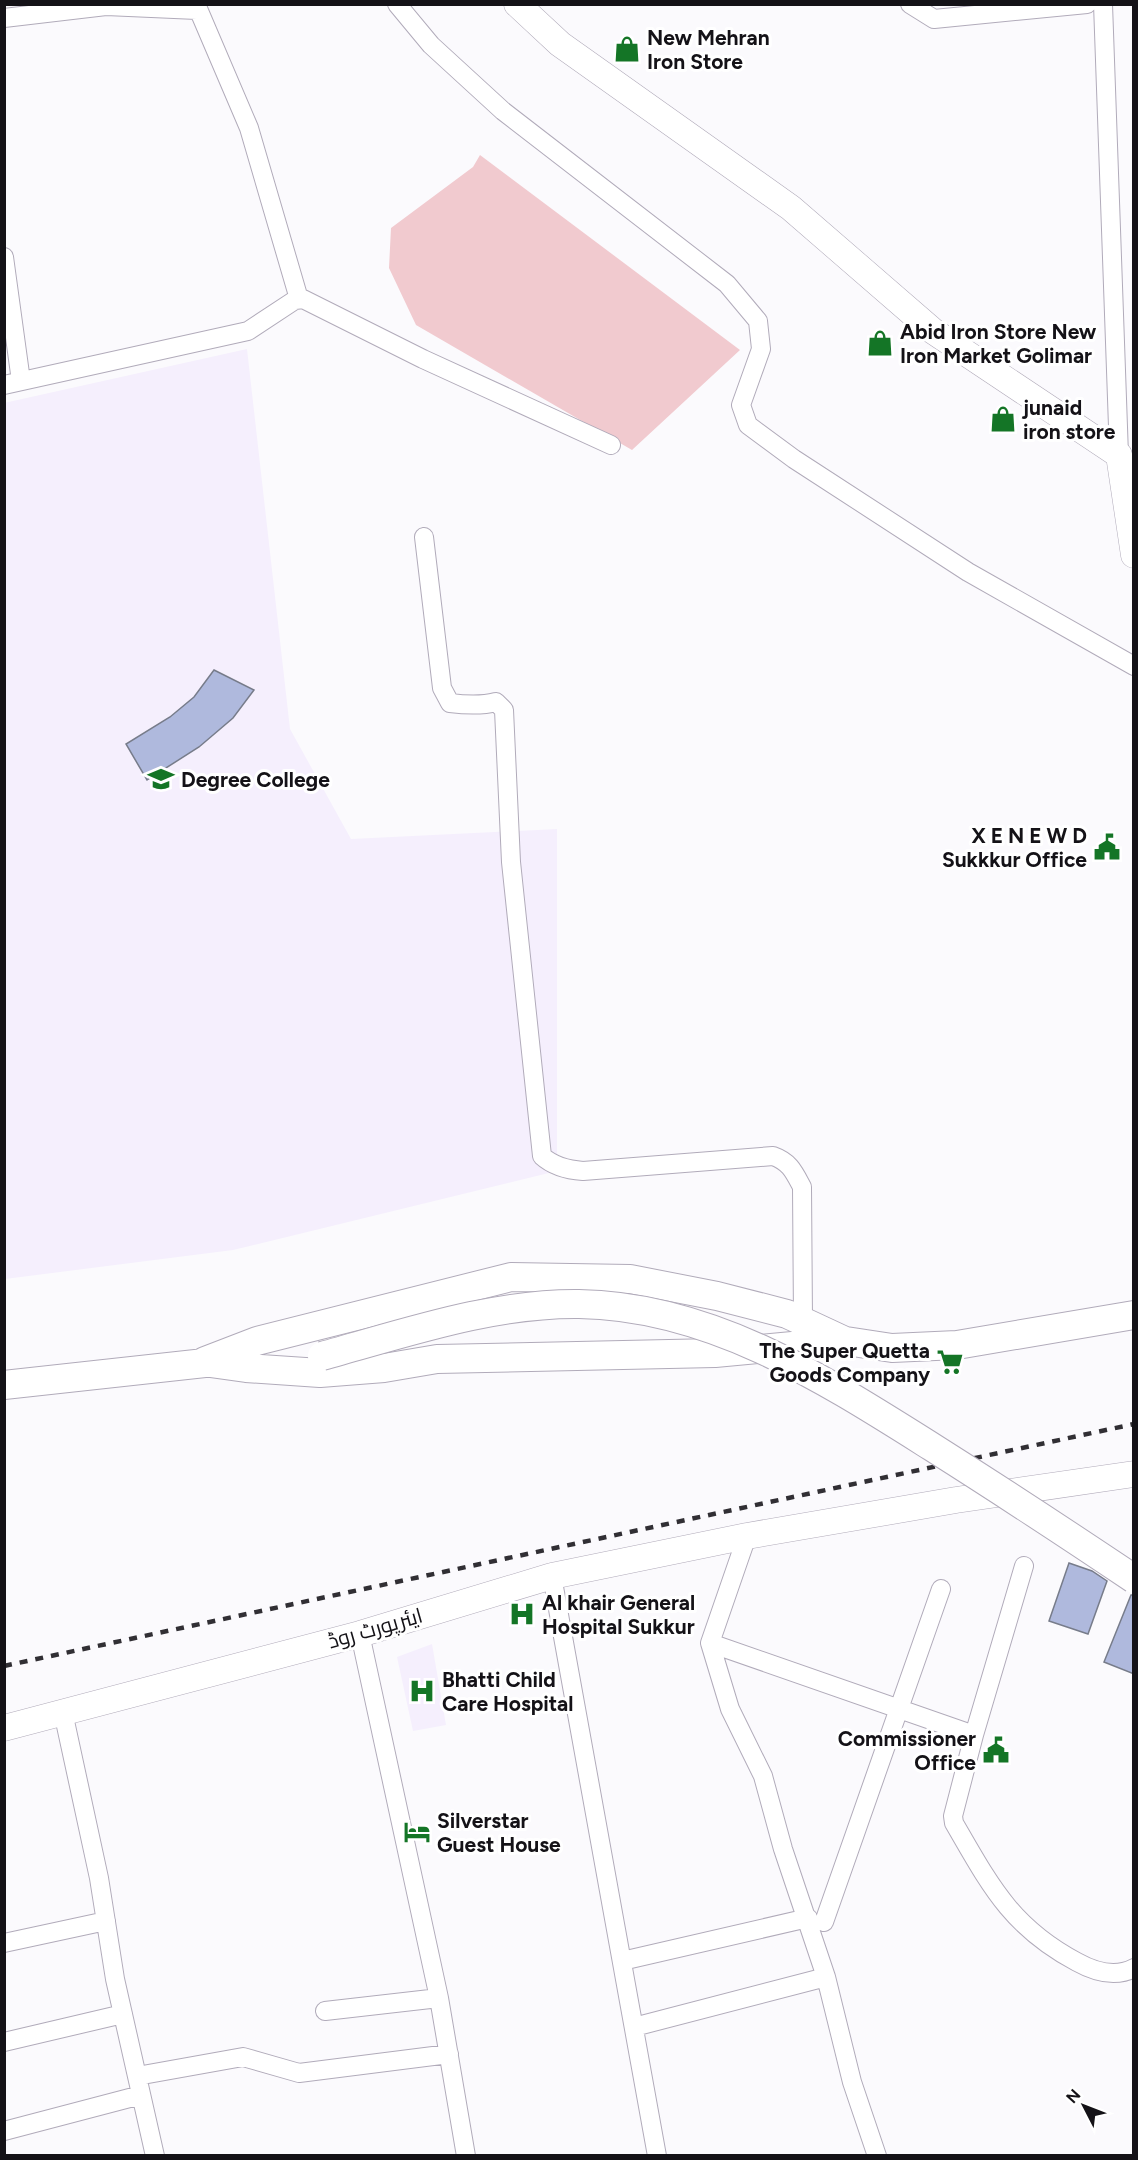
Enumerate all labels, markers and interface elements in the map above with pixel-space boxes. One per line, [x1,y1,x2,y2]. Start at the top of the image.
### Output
place label: New Mehran Iron Store [647,25,770,74]
shop icon: New Mehran Iron Store [612,34,642,64]
place label: Abid Iron Store New Iron Market Golimar [900,319,1097,368]
shop icon: Abid Iron Store New Iron Market Golimar [865,328,895,358]
place label: junaid iron store [1021,395,1116,444]
shop icon: junaid iron store [988,404,1018,434]
school or university icon: Degree College [146,764,176,794]
place label: Degree College [181,767,330,792]
place label: X E N E W D Sukkkur Office [942,823,1087,872]
public building icon: X E N E W D Sukkkur Office [1092,832,1122,862]
place label: The Super Quetta Goods Company [759,1338,931,1387]
supermarket icon: The Super Quetta Goods Company [935,1347,965,1377]
place label: Al khair General Hospital Sukkur [542,1590,695,1639]
hospital icon: Al khair General Hospital Sukkur [507,1599,537,1629]
street label: ایئرپورٹ روڈ [325,1603,426,1655]
place label: Bhatti Child Care Hospital [442,1667,573,1716]
hospital icon: Bhatti Child Care Hospital [407,1676,437,1706]
place label: Commissioner Office [838,1726,976,1775]
public building icon: Commissioner Office [981,1735,1011,1765]
place label: Silverstar Guest House [437,1808,561,1857]
hotel icon: Silverstar Guest House [402,1817,432,1847]
north arrow [1054,2076,1114,2136]
text: N [1062,2085,1084,2107]

